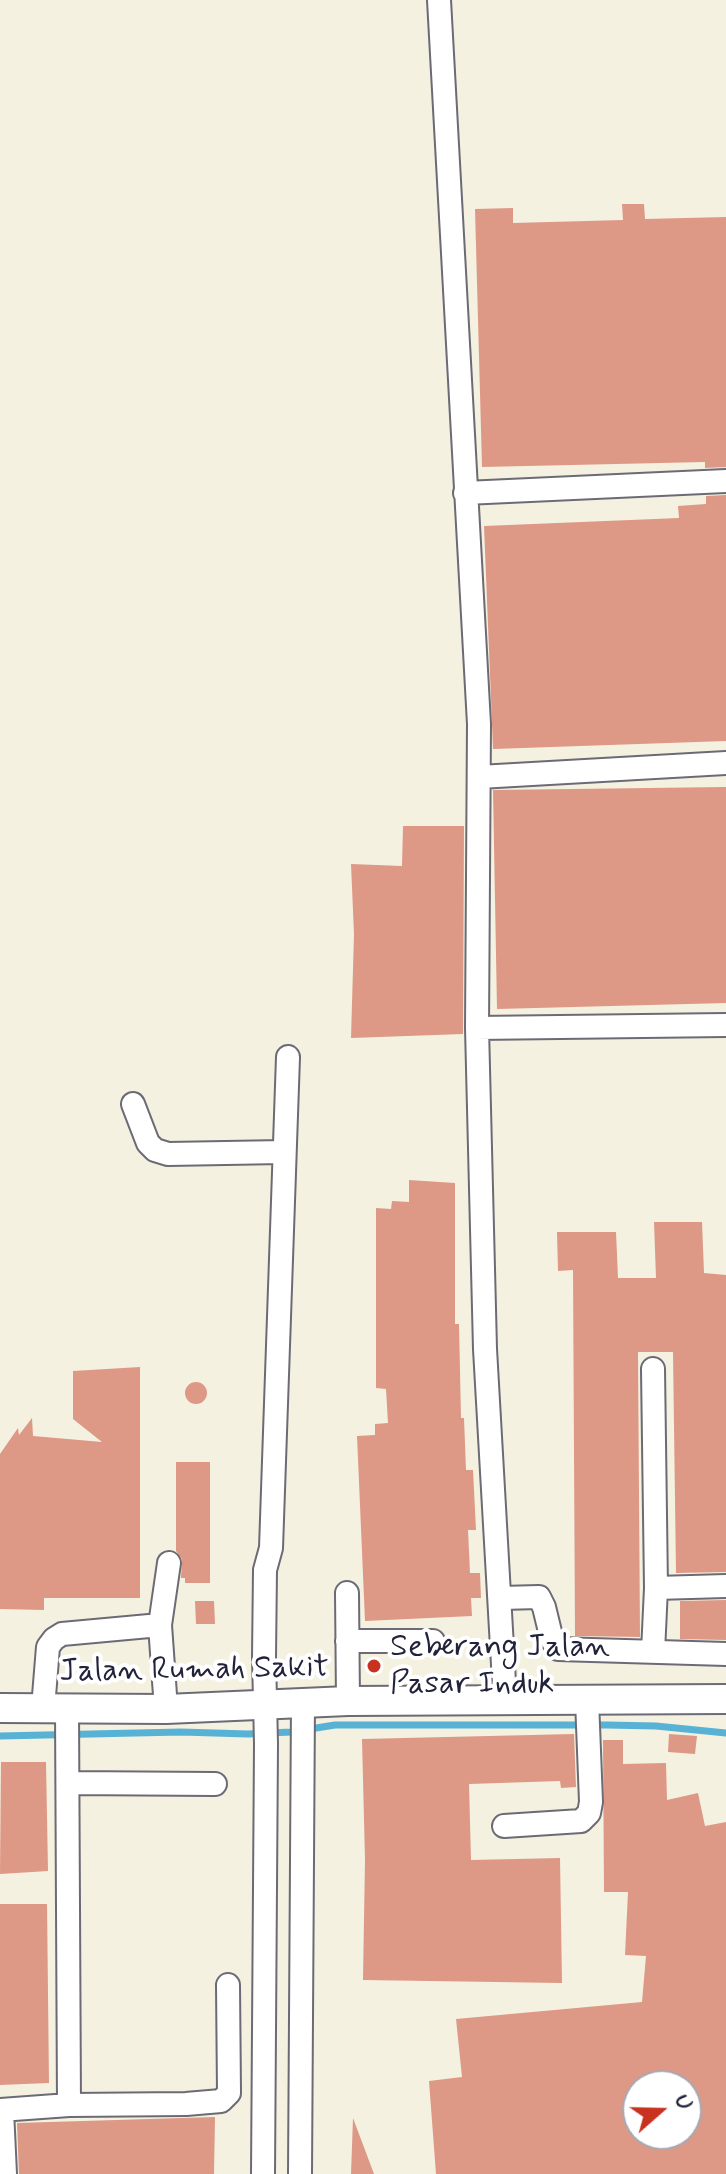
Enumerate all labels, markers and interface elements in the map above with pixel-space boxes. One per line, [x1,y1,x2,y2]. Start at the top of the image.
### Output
place label: Seberang Jalan Pasar Induk [390,1629,610,1704]
street label: Jalan Rumah Sakit [59,1649,329,1693]
marker: Seberang Jalan Pasar Induk [365,1657,383,1675]
north arrow [622,2070,702,2150]
text: U [667,2091,698,2114]

